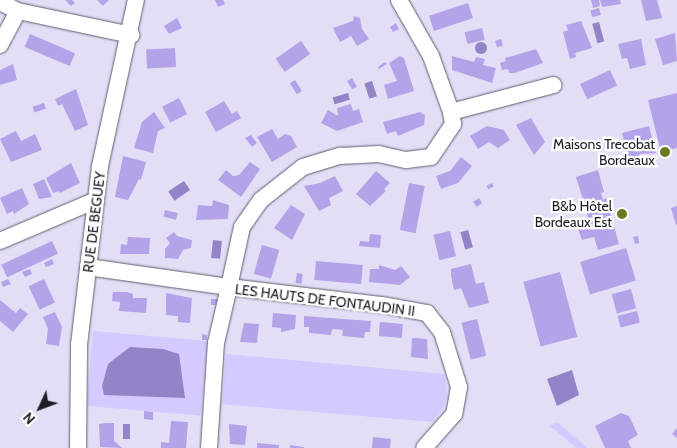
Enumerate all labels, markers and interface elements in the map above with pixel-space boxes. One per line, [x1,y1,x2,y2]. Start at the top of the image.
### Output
place label: Maisons Trecobat Bordeaux [553,136,655,168]
marker: Maisons Trecobat Bordeaux [659,146,671,158]
street label: RUE DE BEGUEY [79,170,109,274]
place label: B&b Hôtel Bordeaux Est [535,198,612,230]
marker: B&b Hôtel Bordeaux Est [616,208,628,220]
street label: LES HAUTS DE FONTAUDIN II [234,281,416,319]
north arrow [15,383,65,433]
text: N [19,408,39,428]

